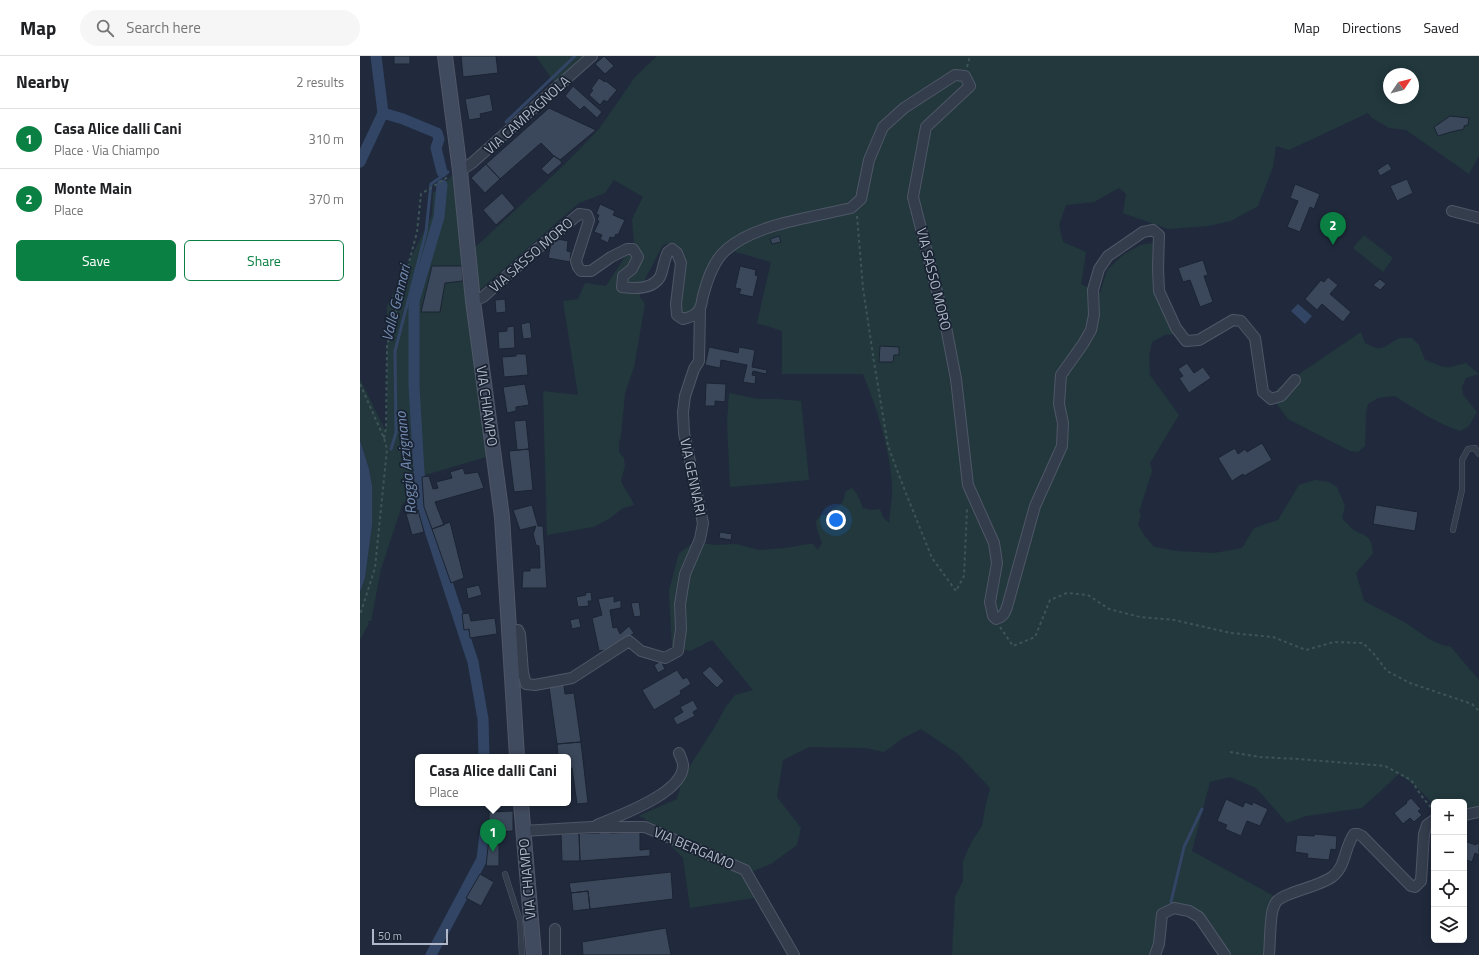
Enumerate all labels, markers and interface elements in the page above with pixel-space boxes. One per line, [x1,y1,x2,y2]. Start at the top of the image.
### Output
search box [80,10,360,46]
text: Map [20,13,56,42]
text: Search here [126,16,201,39]
icon: search [94,17,116,39]
text: Map [1294,17,1320,38]
text: Directions [1342,17,1401,38]
text: Saved [1423,17,1459,38]
north arrow [1383,68,1419,104]
text: Nearby [16,69,69,95]
street label: VIA CAMPAGNOLA [479,70,575,159]
text: 2 results [296,72,344,92]
text: Casa Alice dalli Cani [54,117,182,140]
text: 1 [25,129,33,149]
text: 310 m [308,129,344,149]
text: Place · Via Chiampo [54,140,160,160]
text: Monte Main [54,177,132,200]
text: 2 [25,189,33,209]
text: 370 m [308,189,344,209]
text: Place [54,200,83,220]
street label: VIA SASSO MORO [484,212,577,297]
pin: 2 [1320,212,1346,245]
street label: VIA SASSO MORO [912,225,957,332]
button: Save [16,240,176,281]
button: Share [184,240,344,281]
water label: Valle Gennari [375,261,417,343]
street label: VIA CHIAMPO [471,364,504,448]
water label: Roggia Arzignano [389,410,422,515]
street label: VIA GENNARI [675,436,712,518]
your location [826,510,846,530]
popup [415,754,571,806]
text: Casa Alice dalli Cani [429,759,557,782]
text: Place [429,782,459,802]
map controls [1431,799,1467,943]
button: + [1431,799,1467,835]
pin: 1 [480,819,506,852]
street label: VIA BERGAMO [651,821,738,874]
button: − [1431,835,1467,871]
street label: VIA CHIAMPO [513,838,540,920]
button: locate [1431,871,1467,907]
button: layers [1431,907,1467,943]
scale bar [372,927,448,946]
text: 50 m [378,928,402,944]

